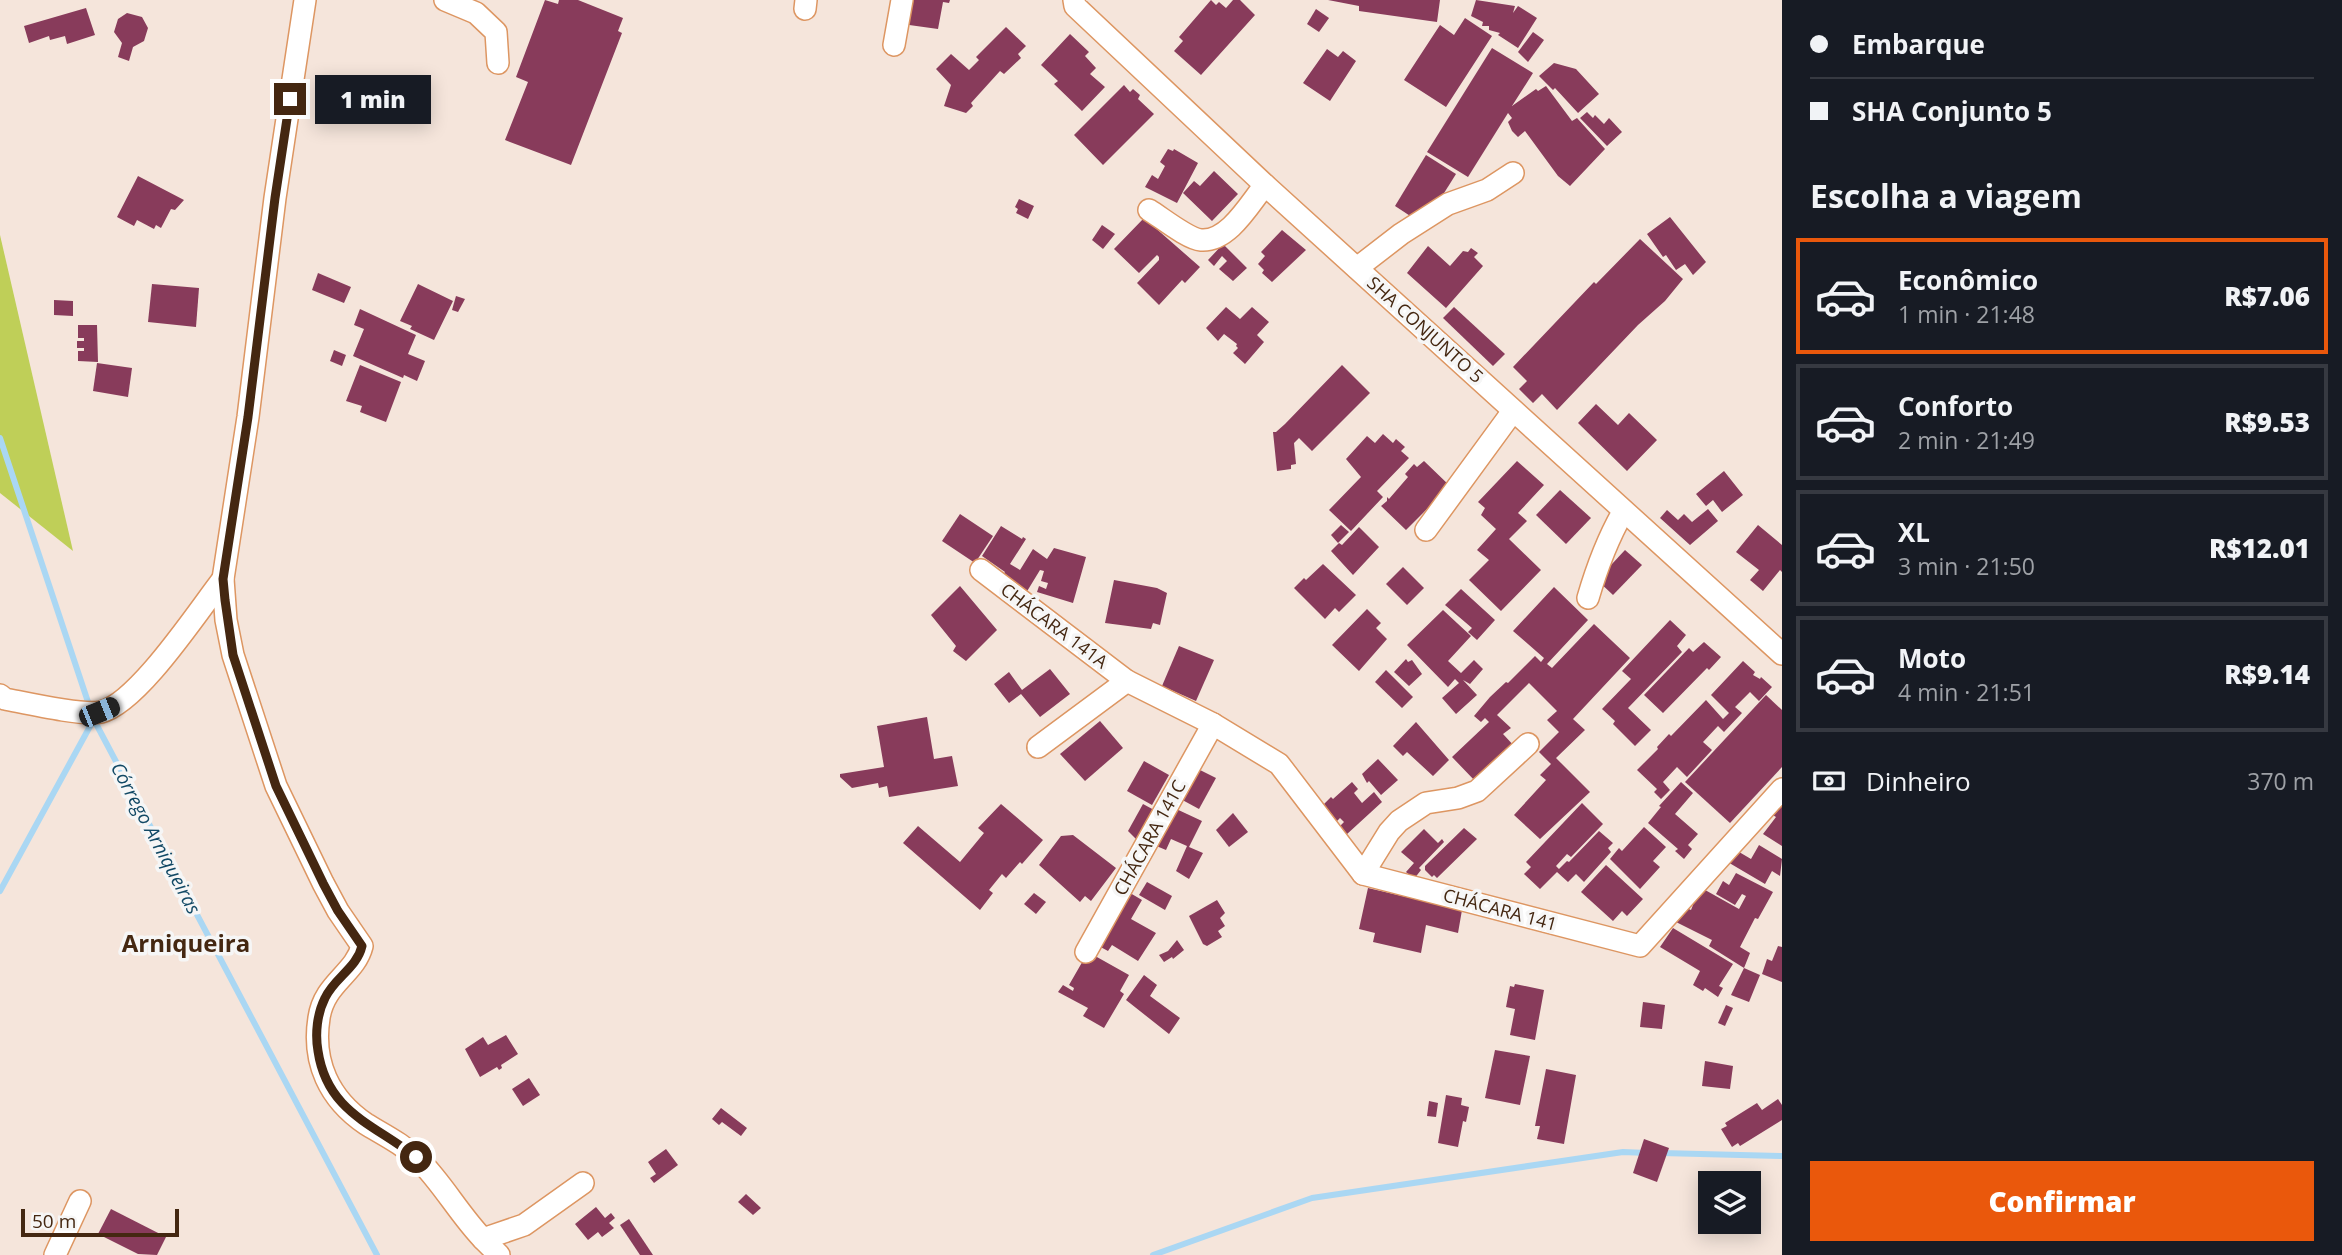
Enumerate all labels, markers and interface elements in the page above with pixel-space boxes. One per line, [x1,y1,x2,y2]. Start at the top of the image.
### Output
text: Embarque [1852,26,1985,62]
callout: 1 min [314,74,430,124]
route end [274,83,306,115]
text: 1 min [340,83,406,115]
text: SHA Conjunto 5 [1852,93,2052,129]
text: Escolha a viagem [1810,174,2082,217]
text: Econômico [1898,262,2038,298]
icon: car [1814,265,1877,328]
street label: SHA CONJUNTO 5 [1362,271,1489,388]
text: R$7.06 [2224,278,2310,314]
text: 1 min · 21:48 [1898,298,2035,330]
text: Conforto [1898,388,2013,424]
icon: car [1814,391,1877,454]
text: R$9.53 [2224,404,2310,440]
text: 2 min · 21:49 [1898,424,2035,456]
text: XL [1898,514,1930,550]
icon: car [1814,517,1877,580]
text: R$12.01 [2209,530,2310,566]
text: 3 min · 21:50 [1898,550,2035,582]
street label: CHÁCARA 141A [996,577,1113,674]
text: Moto [1898,640,1966,676]
icon: car [1814,643,1877,706]
text: R$9.14 [2224,656,2310,692]
text: 4 min · 21:51 [1898,676,2035,708]
car [76,694,123,730]
water label: Córrego Arniqueiras [105,758,207,918]
icon: cash [1810,762,1848,800]
text: Dinheiro [1866,763,1971,799]
text: 370 m [2247,765,2314,797]
street label: CHÁCARA 141C [1108,776,1191,899]
street label: CHÁCARA 141 [1441,882,1560,936]
district label: Arniqueira [122,926,250,959]
route start [400,1141,432,1173]
button: Confirmar [1810,1161,2314,1241]
map controls [1698,1171,1761,1234]
button: layers [1698,1171,1761,1234]
scale bar [21,1206,178,1238]
text: 50 m [32,1208,76,1234]

